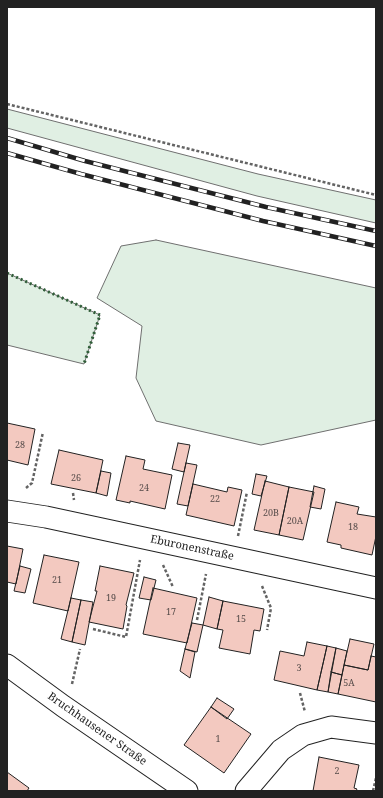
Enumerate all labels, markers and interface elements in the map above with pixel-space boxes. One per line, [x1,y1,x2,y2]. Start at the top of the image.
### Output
house number: 28 [15,440,25,450]
house number: 26 [71,473,81,483]
house number: 24 [139,483,149,493]
house number: 22 [210,494,220,504]
house number: 20B [263,508,279,518]
house number: 20A [287,516,303,526]
house number: 18 [348,522,358,532]
street label: Eburonenstraße [149,533,235,563]
house number: 21 [52,575,62,585]
house number: 19 [106,593,116,603]
house number: 17 [166,607,176,617]
house number: 15 [236,614,246,624]
house number: 3 [296,663,302,673]
house number: 5A [343,678,355,688]
street label: Bruchhausener Straße [45,690,149,768]
house number: 1 [215,734,221,744]
house number: 2 [334,766,340,776]

